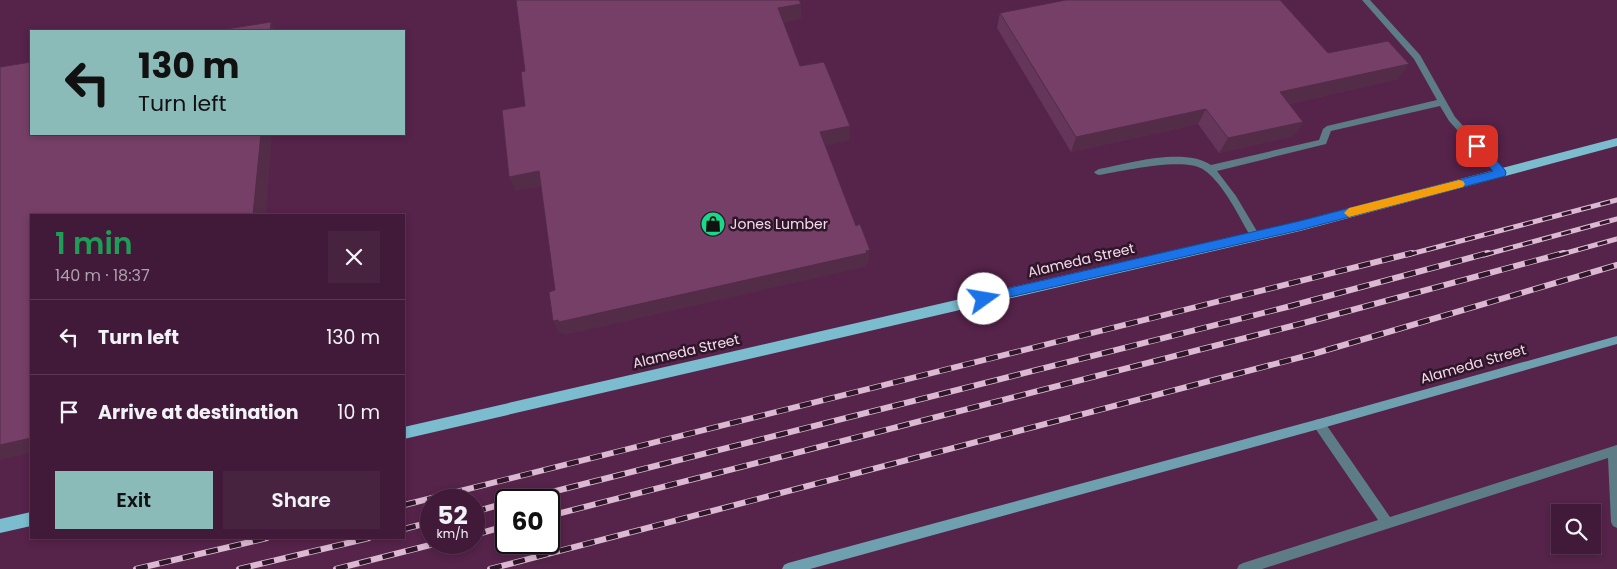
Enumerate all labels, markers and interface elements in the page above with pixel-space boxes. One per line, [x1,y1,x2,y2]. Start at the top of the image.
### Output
text: 130 m [138,41,240,90]
icon: left [55,50,120,115]
text: Turn left [138,88,226,119]
pin [1456,125,1498,167]
icon: arrive [1463,132,1491,160]
shop icon: Jones Lumber [700,211,726,237]
place label: Jones Lumber [730,214,828,234]
text: 1 min [55,222,133,265]
button: close [328,231,380,283]
street label: Alameda Street [1026,238,1136,282]
text: 140 m · 18:37 [55,264,150,287]
position arrow [957,272,1009,324]
icon: left [55,323,83,351]
text: Turn left [98,324,179,351]
text: 130 m [326,324,380,351]
street label: Alameda Street [631,329,741,373]
street label: Alameda Street [1418,339,1528,389]
icon: arrive [55,398,83,426]
text: Arrive at destination [98,399,299,426]
text: 10 m [337,399,380,426]
button: Exit [55,471,213,529]
button: Share [223,471,380,529]
speed limit sign: 60 [495,489,560,554]
text: 52 [437,498,468,533]
map controls [1551,504,1601,554]
button: search [1551,504,1601,554]
text: km/h [437,525,468,542]

